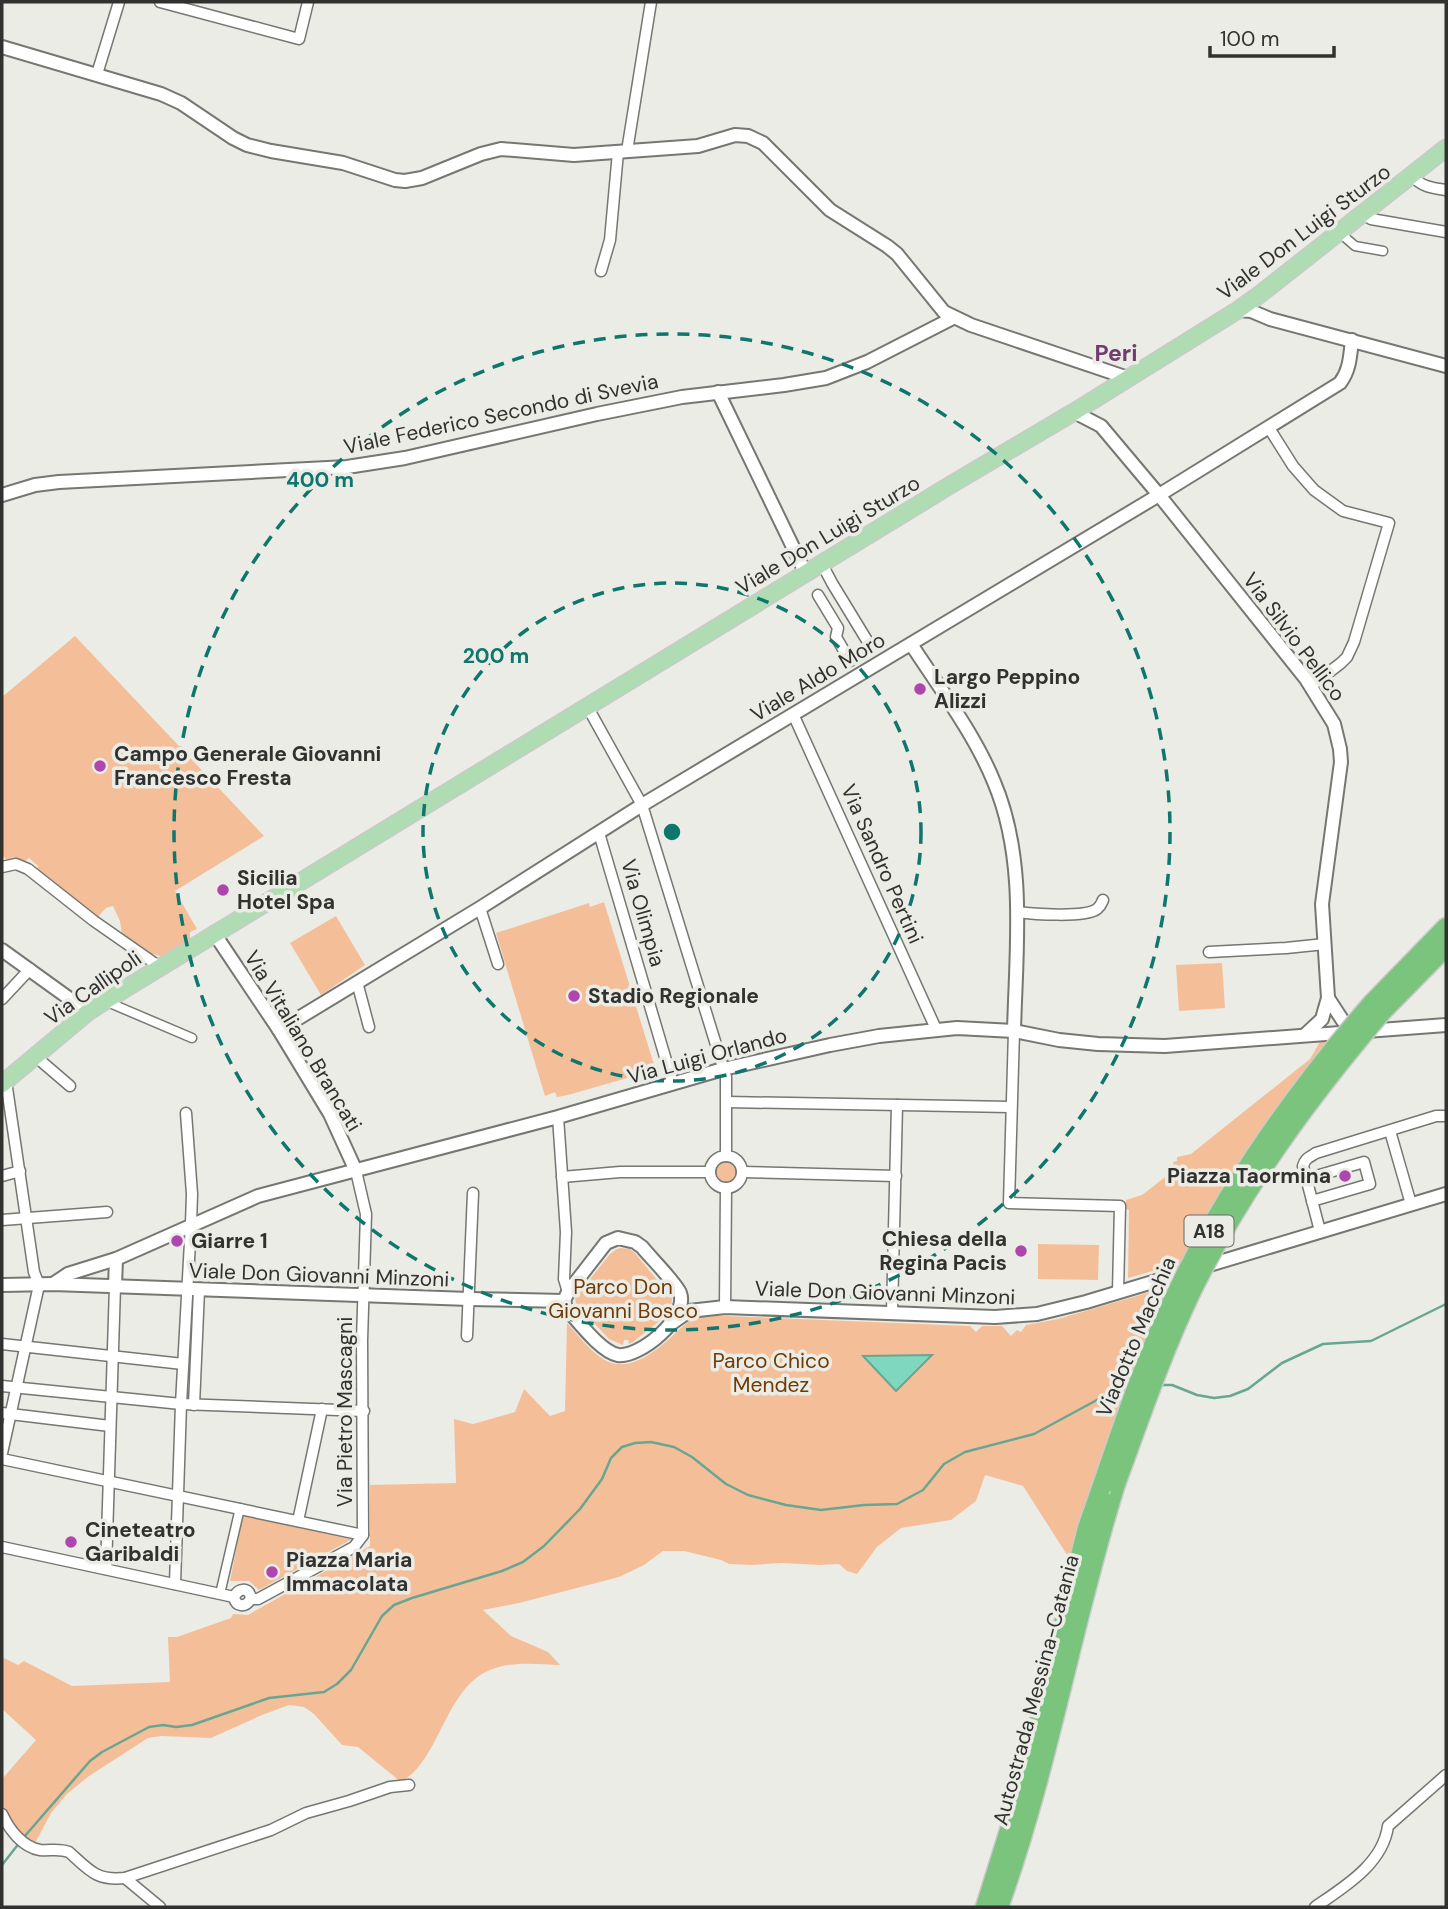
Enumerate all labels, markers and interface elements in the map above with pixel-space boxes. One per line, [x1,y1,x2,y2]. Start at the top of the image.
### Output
scale bar [1210,14,1334,58]
text: 100 m [1220,25,1280,53]
street label: Viale Don Luigi Sturzo [1212,158,1396,306]
district label: Peri [1094,338,1138,368]
street label: Viale Federico Secondo di Svevia [341,367,661,461]
text: 400 m [286,466,354,494]
street label: Viale Don Luigi Sturzo [731,469,925,601]
street label: Via Silvio Pellico [1236,567,1352,707]
street label: Viale Aldo Moro [745,626,891,728]
text: 200 m [463,642,529,670]
place label: Largo Peppino Alizzi [934,663,1080,715]
marker: Largo Peppino Alizzi [912,681,928,697]
place label: Campo Generale Giovanni Francesco Fresta [114,740,381,792]
marker: Campo Generale Giovanni Francesco Fresta [92,758,108,774]
street label: Via Sandro Pertini [834,780,930,948]
centre of rings [660,820,684,844]
street label: Via Olimpia [614,856,672,970]
place label: Sicilia Hotel Spa [237,864,335,916]
marker: Sicilia Hotel Spa [215,882,231,898]
street label: Via Callipoli [39,944,147,1032]
street label: Via Vitaliano Brancati [238,945,368,1137]
place label: Stadio Regionale [588,982,759,1010]
marker: Stadio Regionale [566,988,582,1004]
street label: Via Luigi Orlando [624,1021,790,1091]
place label: Piazza Taormina [1167,1162,1331,1190]
marker: Piazza Taormina [1337,1168,1353,1184]
road number: A18 [1184,1216,1234,1246]
place label: Chiesa della Regina Pacis [879,1225,1007,1277]
place label: Giarre 1 [191,1227,268,1255]
marker: Giarre 1 [169,1233,185,1249]
marker: Chiesa della Regina Pacis [1013,1243,1029,1259]
street label: Viadotto Macchia [1090,1253,1182,1421]
street label: Viale Don Giovanni Minzoni [188,1256,450,1294]
park label: Parco Don Giovanni Bosco [548,1273,698,1325]
street label: Viale Don Giovanni Minzoni [754,1274,1016,1312]
street label: Via Pietro Mascagni [331,1317,359,1507]
park label: Parco Chico Mendez [712,1347,830,1399]
place label: Cineteatro Garibaldi [85,1516,196,1568]
marker: Cineteatro Garibaldi [63,1534,79,1550]
place label: Piazza Maria Immacolata [286,1546,412,1598]
street label: Autostrada Messina-Catania [986,1552,1086,1828]
marker: Piazza Maria Immacolata [264,1564,280,1580]

